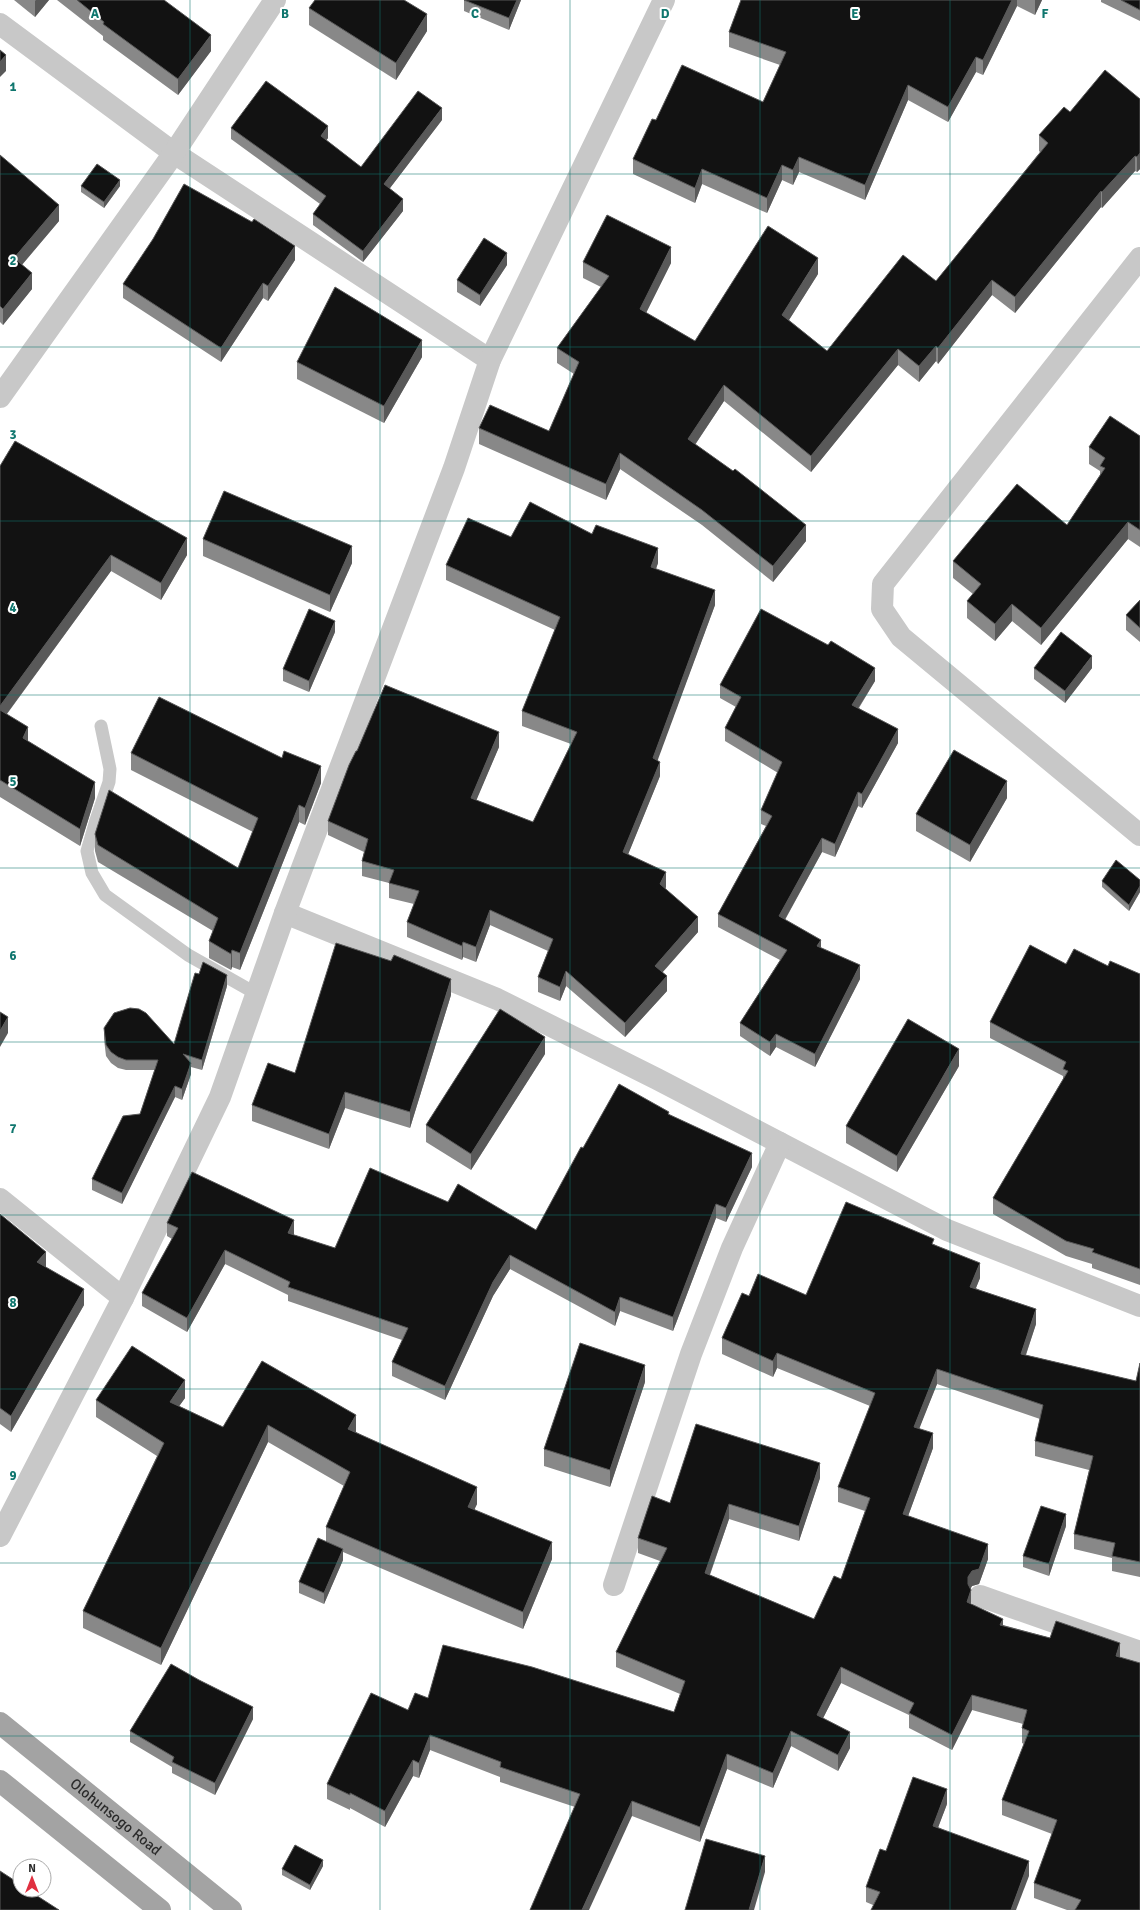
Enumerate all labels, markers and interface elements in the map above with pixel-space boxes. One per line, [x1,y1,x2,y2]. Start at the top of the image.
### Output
text: A [91,6,100,22]
text: B [281,6,289,22]
text: C [471,6,479,22]
text: D [661,6,670,22]
text: E [851,6,859,22]
text: F [1042,6,1049,22]
text: 1 [9,79,17,95]
text: 2 [9,253,17,269]
text: 3 [9,427,17,443]
text: 4 [9,600,17,616]
text: 5 [9,774,17,790]
text: 6 [9,948,17,964]
text: 7 [9,1121,17,1137]
text: 8 [9,1295,17,1311]
text: 9 [9,1468,17,1484]
street label: Olohunsogo Road [67,1774,165,1859]
north arrow [12,1858,52,1898]
text: N [28,1862,36,1875]

